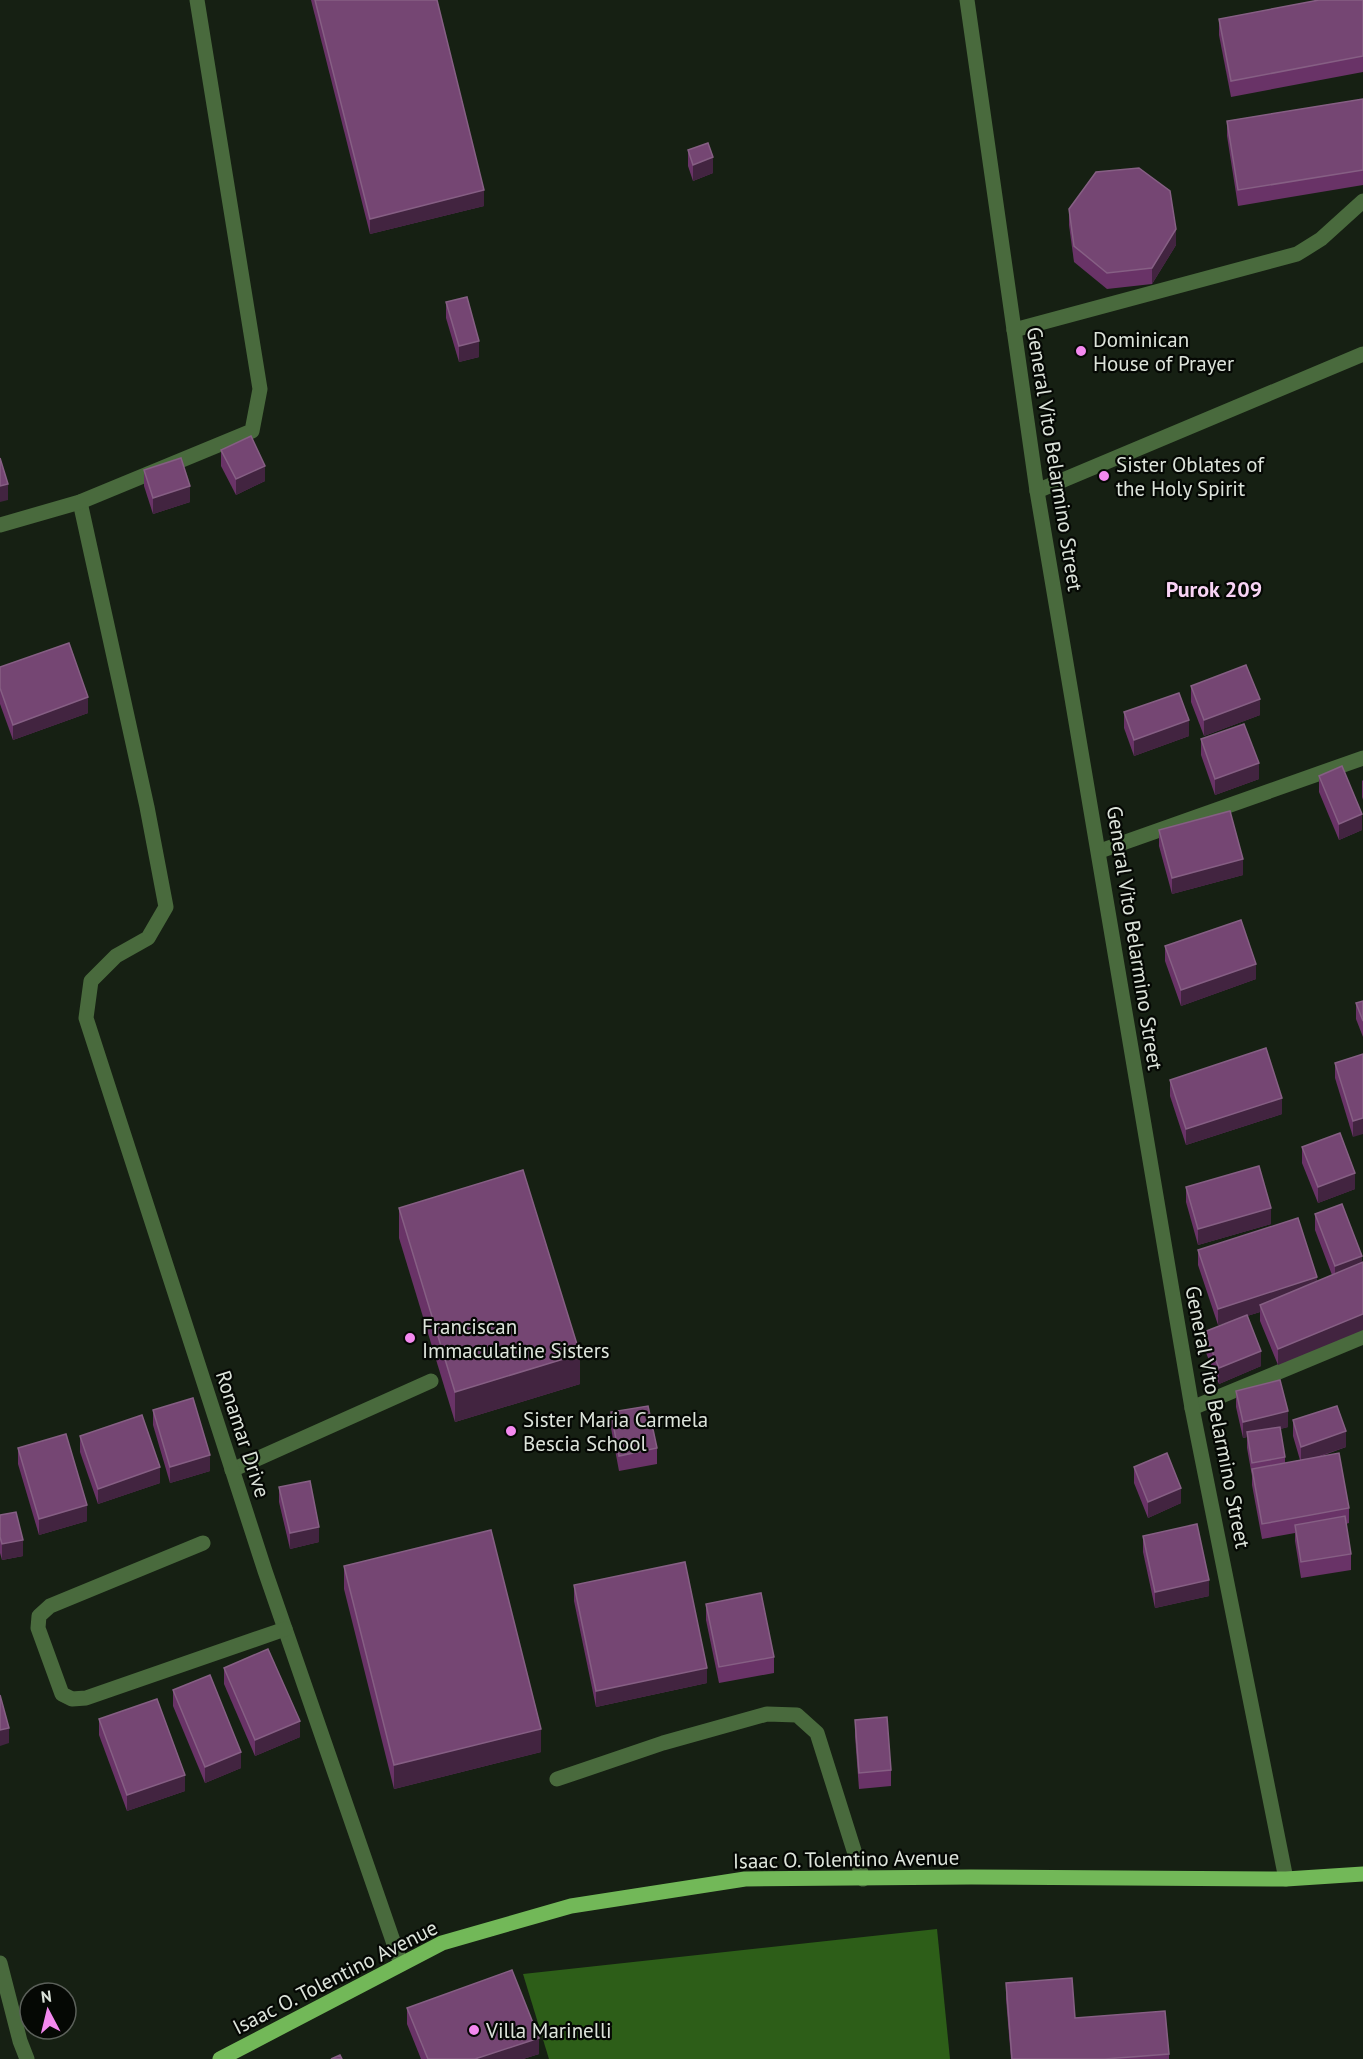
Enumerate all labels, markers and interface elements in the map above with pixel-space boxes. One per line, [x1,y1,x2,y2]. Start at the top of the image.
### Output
street label: General Vito Belarmino Street [1021,325,1089,593]
place label: Dominican House of Prayer [1093,326,1234,377]
marker: Dominican House of Prayer [1074,344,1088,358]
place label: Sister Oblates of the Holy Spirit [1116,451,1265,502]
marker: Sister Oblates of the Holy Spirit [1097,469,1111,483]
district label: Purok 209 [1166,575,1262,603]
street label: General Vito Belarmino Street [1101,804,1169,1072]
street label: General Vito Belarmino Street [1179,1283,1257,1551]
place label: Franciscan Immaculatine Sisters [422,1313,610,1364]
marker: Franciscan Immaculatine Sisters [403,1331,417,1345]
street label: Ronamar Drive [210,1367,276,1501]
place label: Sister Maria Carmela Bescia School [523,1406,708,1457]
marker: Sister Maria Carmela Bescia School [504,1424,518,1438]
street label: Isaac O. Tolentino Avenue [733,1844,959,1874]
street label: Isaac O. Tolentino Avenue [228,1914,442,2040]
north arrow [18,1981,78,2041]
text: N [40,1986,53,2007]
place label: Villa Marinelli [485,2017,612,2044]
marker: Villa Marinelli [467,2023,481,2037]

